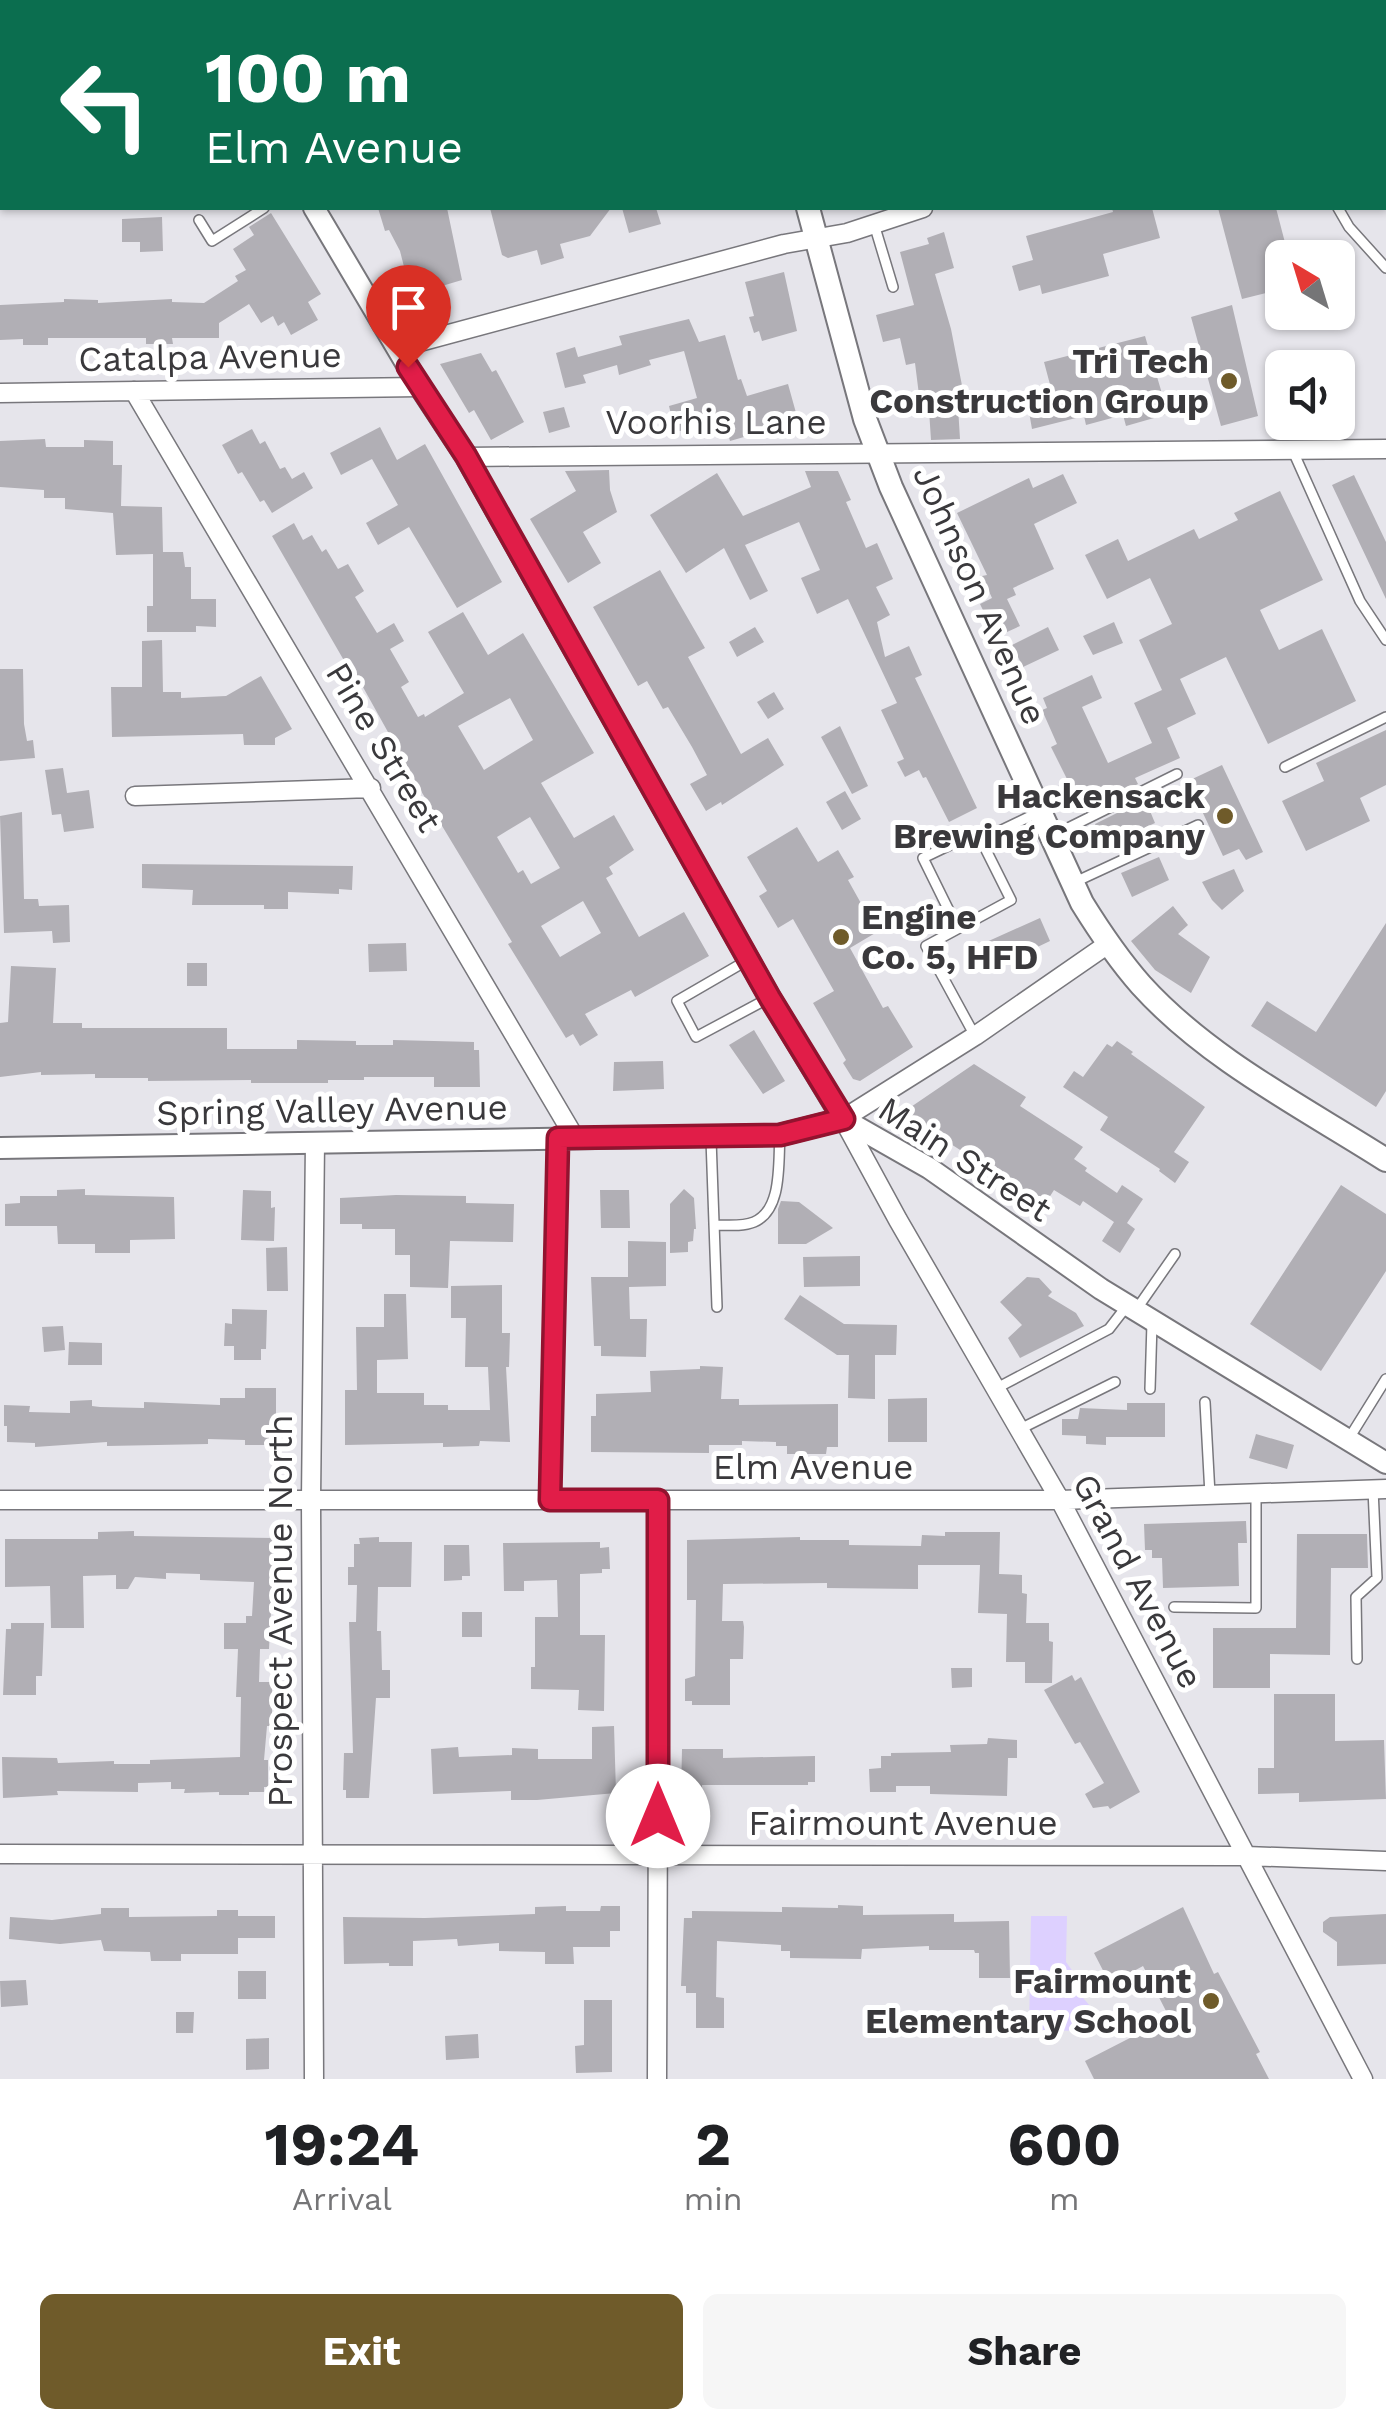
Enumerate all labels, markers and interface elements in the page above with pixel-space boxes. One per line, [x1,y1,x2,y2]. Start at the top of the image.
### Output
text: 100 m [205,37,411,119]
icon: left [40,40,170,170]
text: Elm Avenue [205,121,463,174]
north arrow [1265,240,1355,330]
map controls [1265,240,1355,440]
pin [366,265,451,368]
icon: arrive [381,280,436,335]
street label: Catalpa Avenue [78,334,342,380]
place label: Tri Tech Construction Group [869,340,1209,422]
button: sound [1265,350,1355,440]
marker: Tri Tech Construction Group [1218,370,1240,392]
street label: Voorhis Lane [605,401,827,443]
street label: Johnson Avenue [904,459,1056,731]
street label: Pine Street [317,655,451,839]
place label: Hackensack Brewing Company [893,775,1205,857]
marker: Hackensack Brewing Company [1214,805,1236,827]
place label: Engine Co. 5, HFD [861,896,1039,978]
marker: Engine Co. 5, HFD [830,926,852,948]
street label: Spring Valley Avenue [156,1086,508,1134]
street label: Main Street [871,1088,1060,1231]
street label: Prospect Avenue North [259,1414,301,1808]
street label: Elm Avenue [713,1446,913,1488]
street label: Grand Avenue [1064,1467,1212,1695]
position arrow [606,1764,710,1868]
street label: Fairmount Avenue [748,1802,1058,1844]
place label: Fairmount Elementary School [865,1960,1192,2042]
marker: Fairmount Elementary School [1200,1990,1222,2012]
text: 19:24 [265,2109,419,2180]
text: 2 [695,2109,731,2180]
text: 600 [1007,2109,1121,2180]
text: Arrival [292,2180,392,2218]
text: min [684,2180,743,2218]
text: m [1049,2180,1080,2218]
button: Exit [40,2294,683,2409]
button: Share [703,2294,1346,2409]

